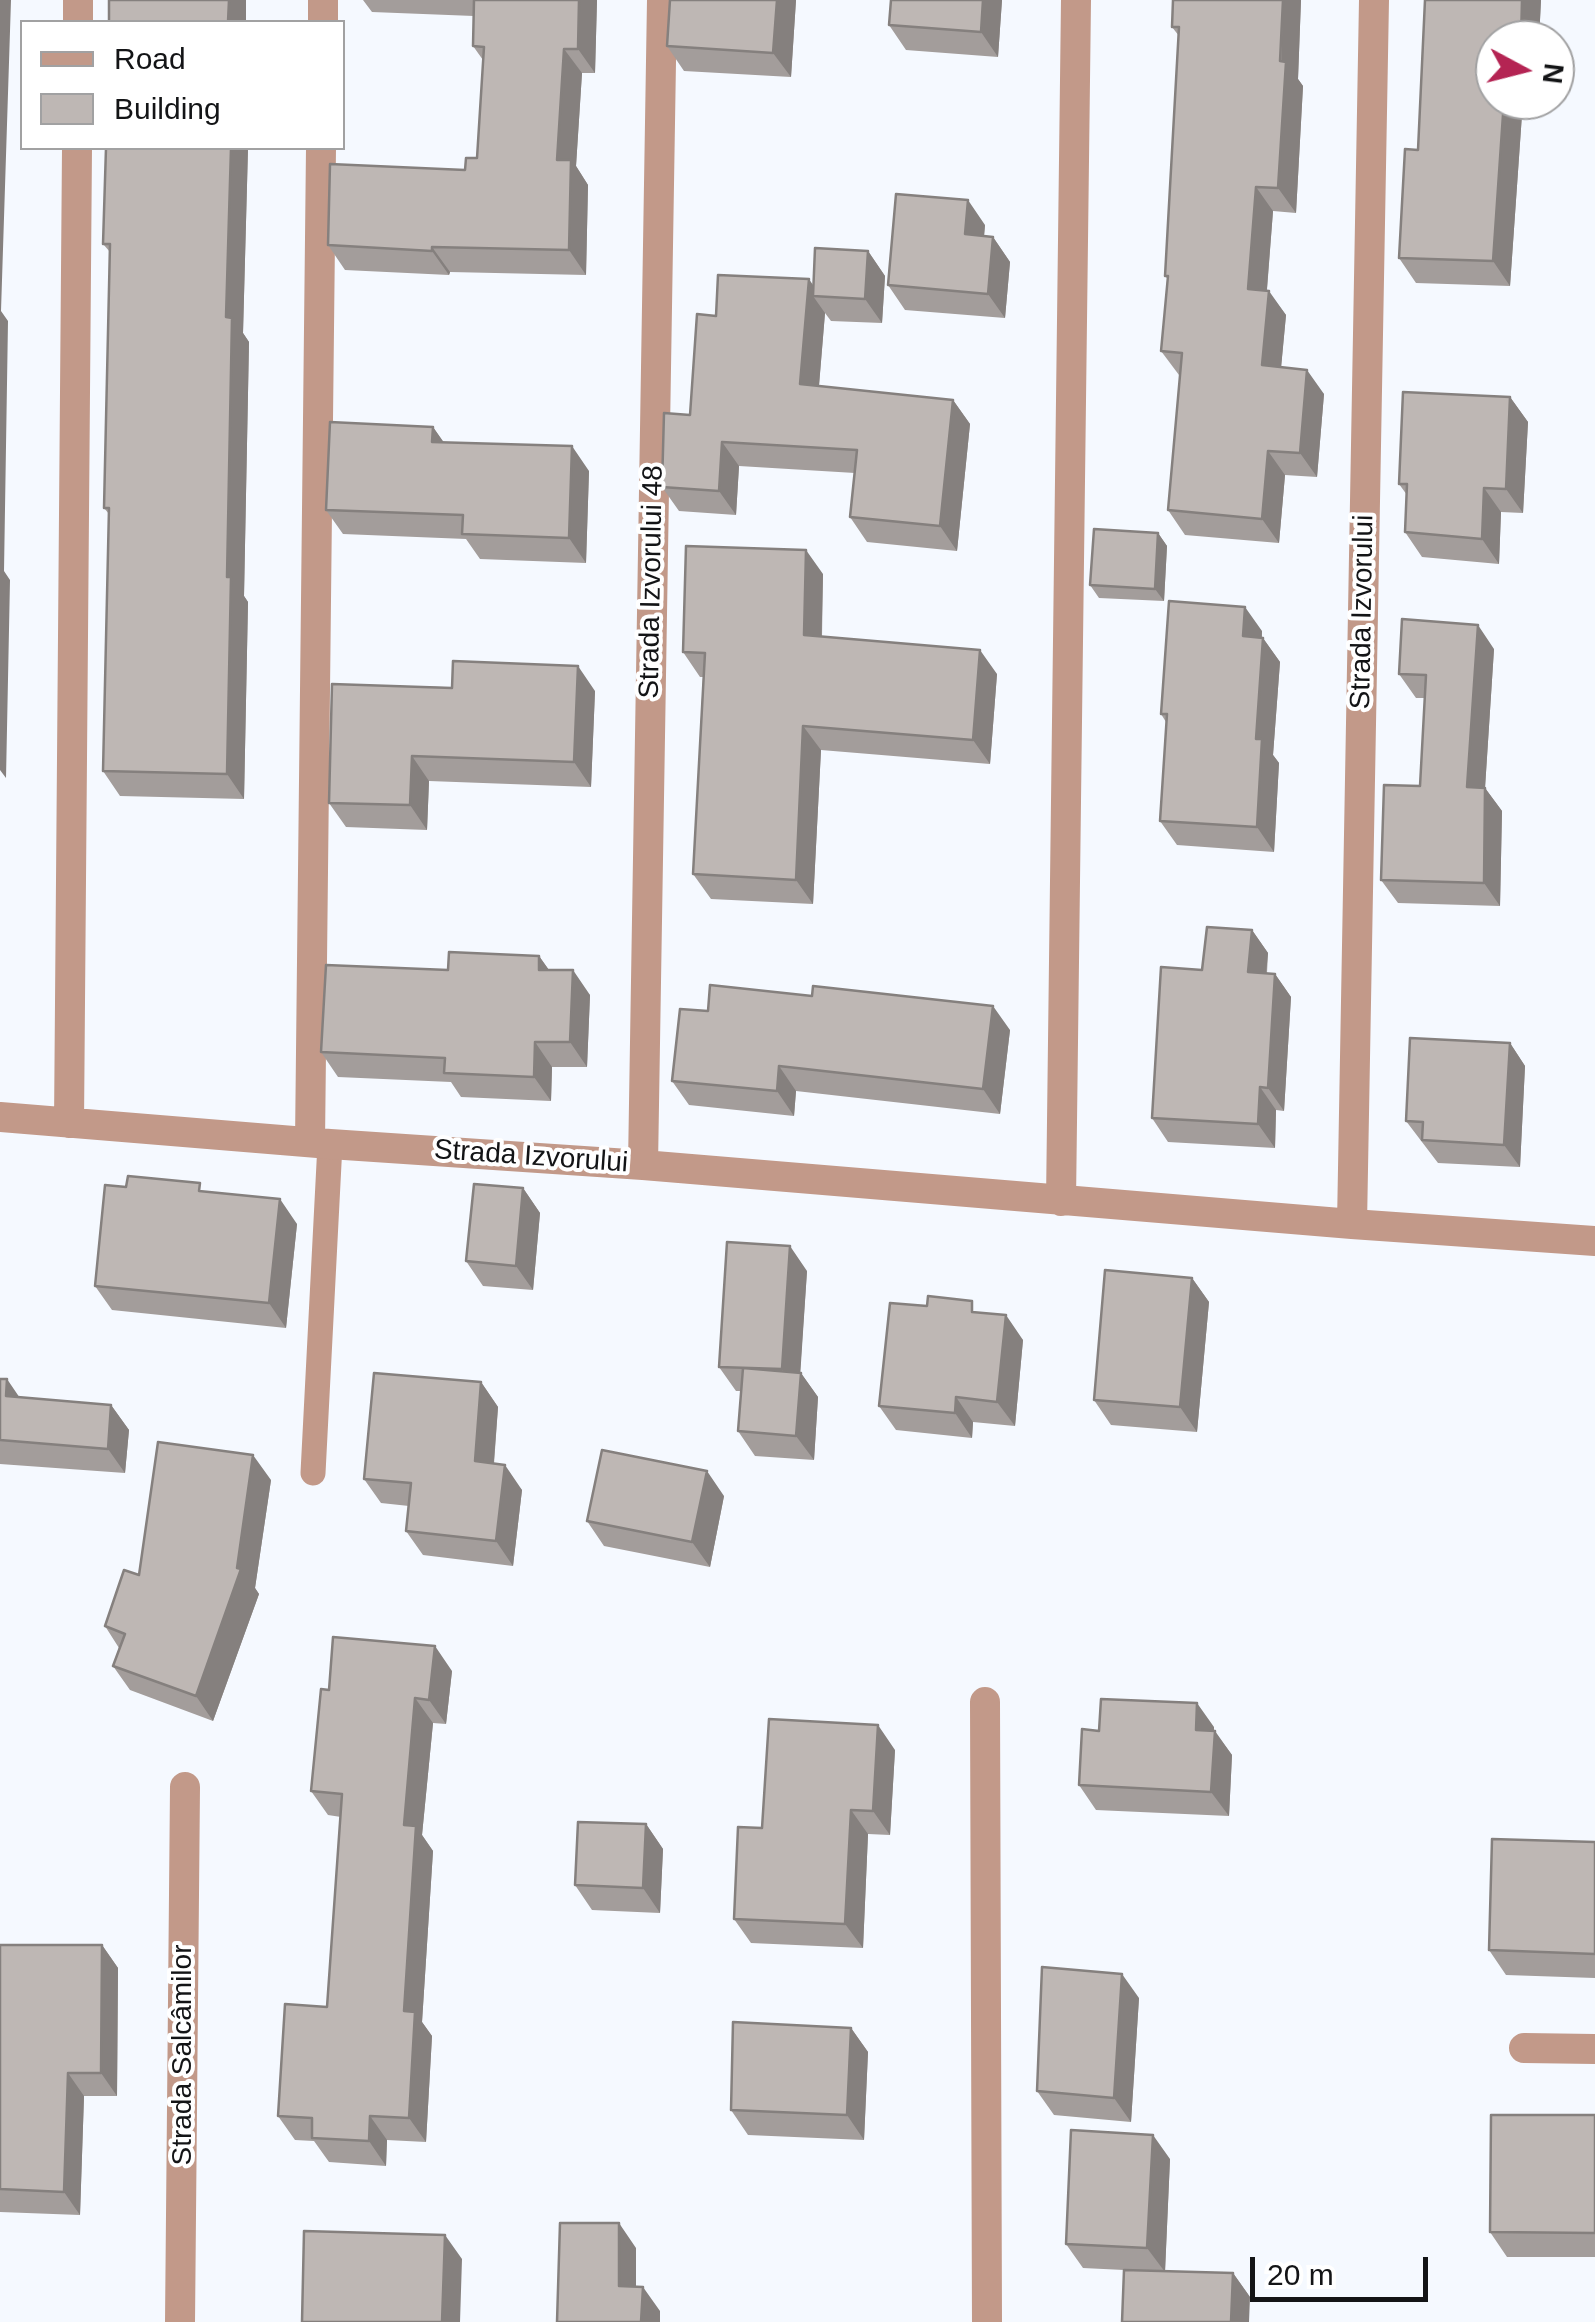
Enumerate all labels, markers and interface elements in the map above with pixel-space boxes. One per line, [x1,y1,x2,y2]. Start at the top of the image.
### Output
legend [20,20,345,150]
north arrow [1475,20,1575,120]
text: Road [114,42,186,75]
text: N [1537,62,1570,85]
text: Building [114,92,221,125]
street label: Strada Izvorului 48 [633,465,671,699]
street label: Strada Izvorului [1345,514,1381,710]
street label: Strada Izvorului [433,1133,629,1181]
street label: Strada Salcâmilor [166,1945,200,2165]
scale bar [1255,2237,1432,2299]
text: 20 m [1267,2258,1334,2291]

